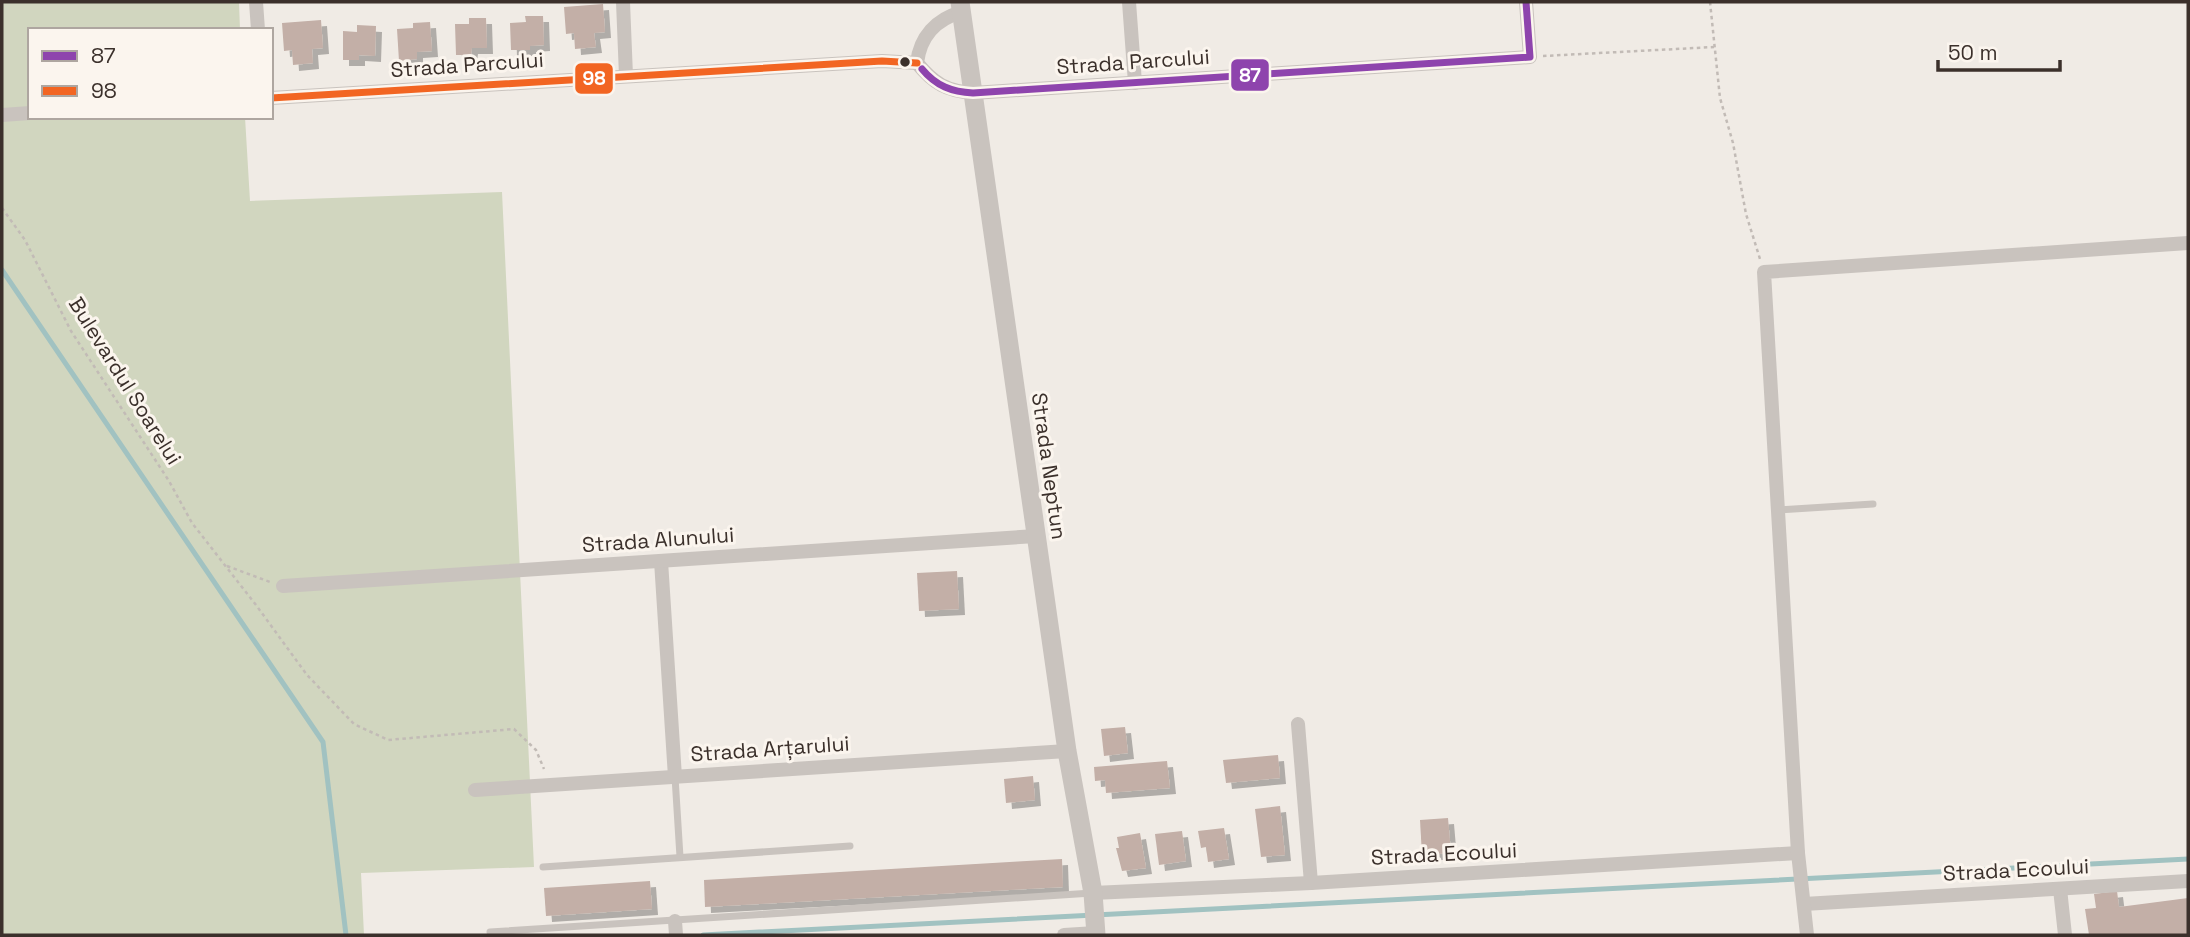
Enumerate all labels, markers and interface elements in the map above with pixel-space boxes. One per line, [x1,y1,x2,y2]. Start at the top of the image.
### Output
legend [28,28,273,119]
scale bar [1938,28,2060,72]
text: 50 m [1948,39,1998,66]
text: 87 [91,42,116,69]
street label: Strada Parcului [1055,43,1210,80]
street label: Strada Parcului [389,46,544,83]
unlabelled marker [898,55,912,69]
line badge: 87 [1230,58,1270,92]
line badge: 98 [574,62,614,95]
text: 87 [1239,63,1261,88]
text: 98 [582,66,606,91]
text: 98 [91,77,117,104]
street label: Bulevardul Soarelui [63,292,188,469]
street label: Strada Neptun [1026,391,1073,541]
street label: Strada Alunului [581,521,735,558]
street label: Strada Arțarului [690,729,850,768]
street label: Strada Ecoului [1370,836,1518,871]
street label: Strada Ecoului [1942,852,2090,887]

